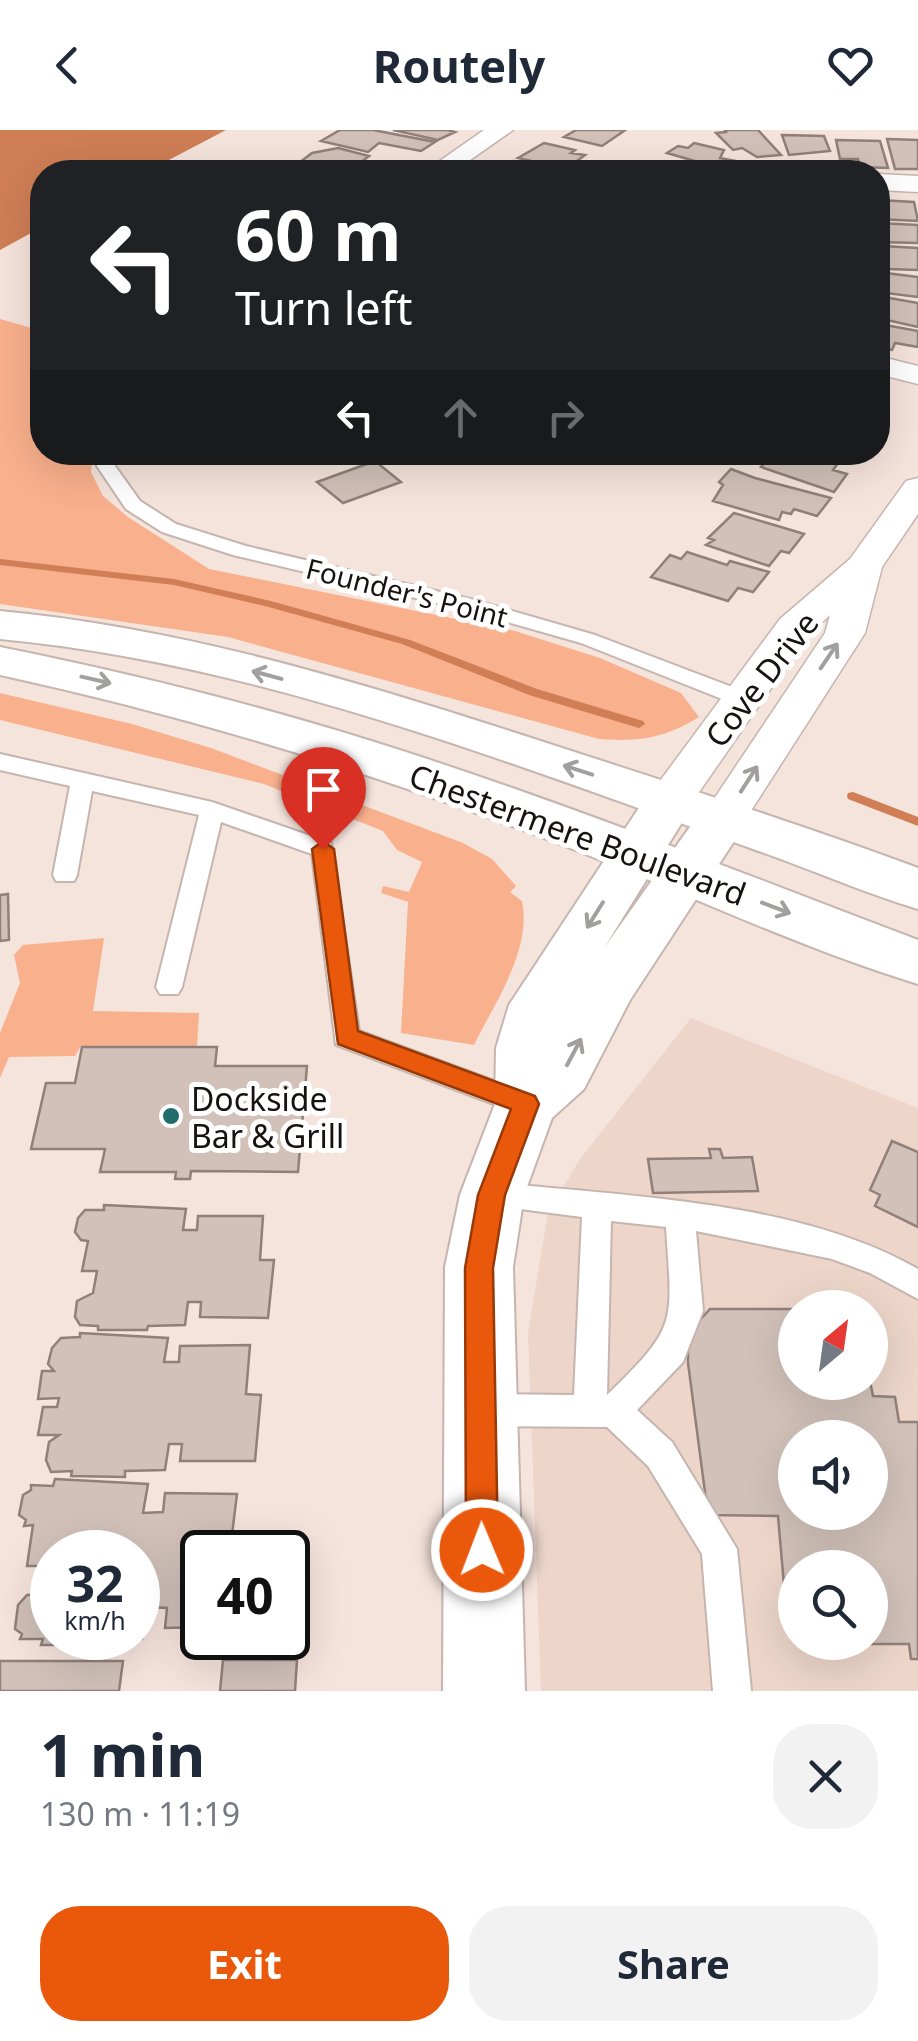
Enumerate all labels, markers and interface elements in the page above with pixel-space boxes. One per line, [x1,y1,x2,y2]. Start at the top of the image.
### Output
text: Routely [373,35,545,96]
icon: back [40,38,95,93]
icon: heart [823,38,878,93]
text: 60 m [235,186,402,282]
icon: left [70,200,200,330]
text: Turn left [235,277,412,338]
icon: left [328,390,383,445]
icon: ahead [433,390,488,445]
icon: right [538,390,593,445]
street label: Founder's Point [302,549,512,635]
street label: Cove Drive [695,602,827,756]
one-way arrow [818,643,839,671]
one-way arrow [252,664,283,683]
one-way arrow [79,672,111,690]
pin [281,747,366,850]
street label: Chestermere Boulevard [404,753,752,915]
one-way arrow [562,760,594,778]
icon: arrive [296,762,351,817]
one-way arrow [738,765,759,794]
one-way arrow [585,900,606,929]
one-way arrow [761,900,791,918]
one-way arrow [565,1037,584,1067]
place label: Dockside Bar & Grill [191,1077,344,1157]
marker: Dockside Bar & Grill [160,1105,182,1127]
north arrow [778,1290,888,1400]
map controls [778,1290,888,1660]
button: sound [778,1420,888,1530]
position arrow [430,1498,534,1602]
speed limit sign: 40 [180,1530,310,1660]
text: 32 [66,1549,124,1617]
button: search [778,1550,888,1660]
text: km/h [64,1603,126,1637]
text: 1 min [40,1713,205,1795]
button: close [773,1724,878,1829]
text: 130 m · 11:19 [40,1792,240,1835]
button: Exit [40,1906,449,2021]
button: Share [469,1906,878,2021]

